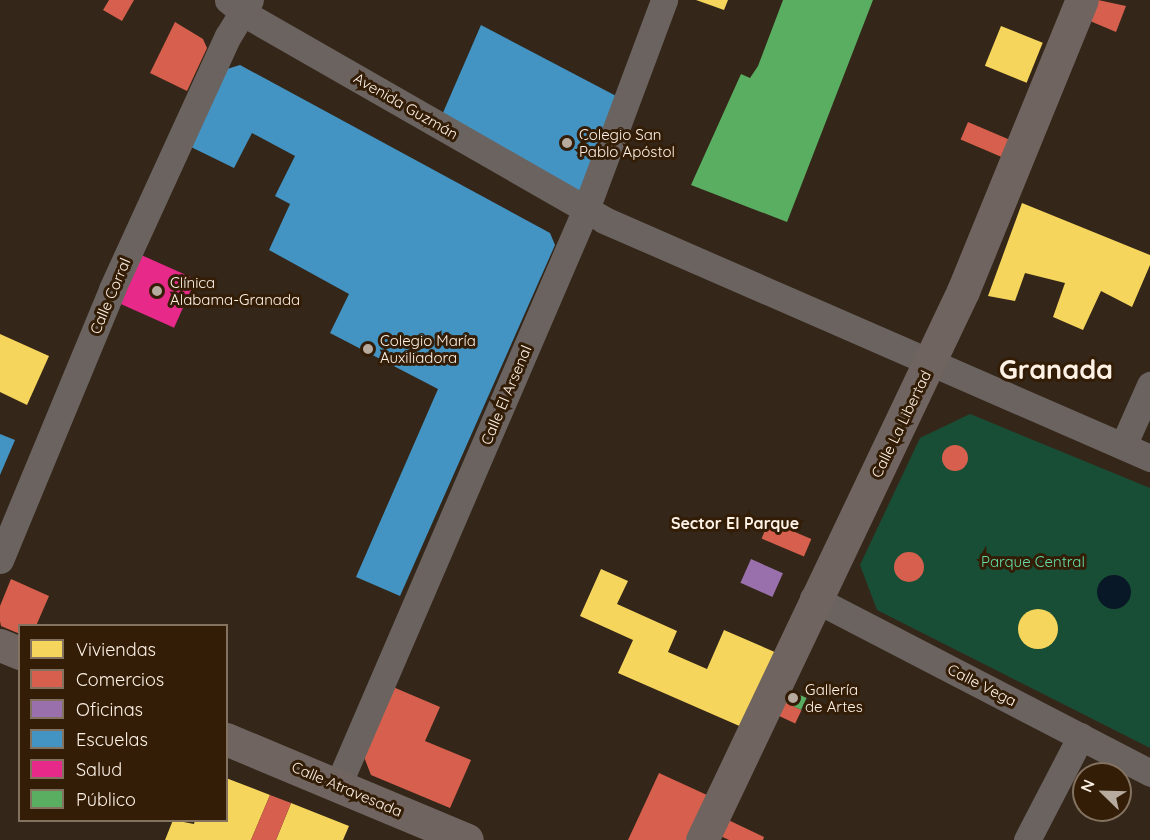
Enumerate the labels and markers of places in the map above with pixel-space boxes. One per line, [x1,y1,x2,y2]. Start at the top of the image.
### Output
place label: Colegio San Pablo Apóstol [579,125,675,160]
marker: Colegio San Pablo Apóstol [560,136,574,150]
place label: Clínica Alabama-Granada [170,273,300,308]
marker: Clínica Alabama-Granada [148,282,166,300]
place label: Colegio María Auxiliadora [380,331,476,366]
marker: Colegio María Auxiliadora [361,342,375,356]
place label: Gallería de Artes [805,680,863,715]
marker: Gallería de Artes [786,691,800,705]

